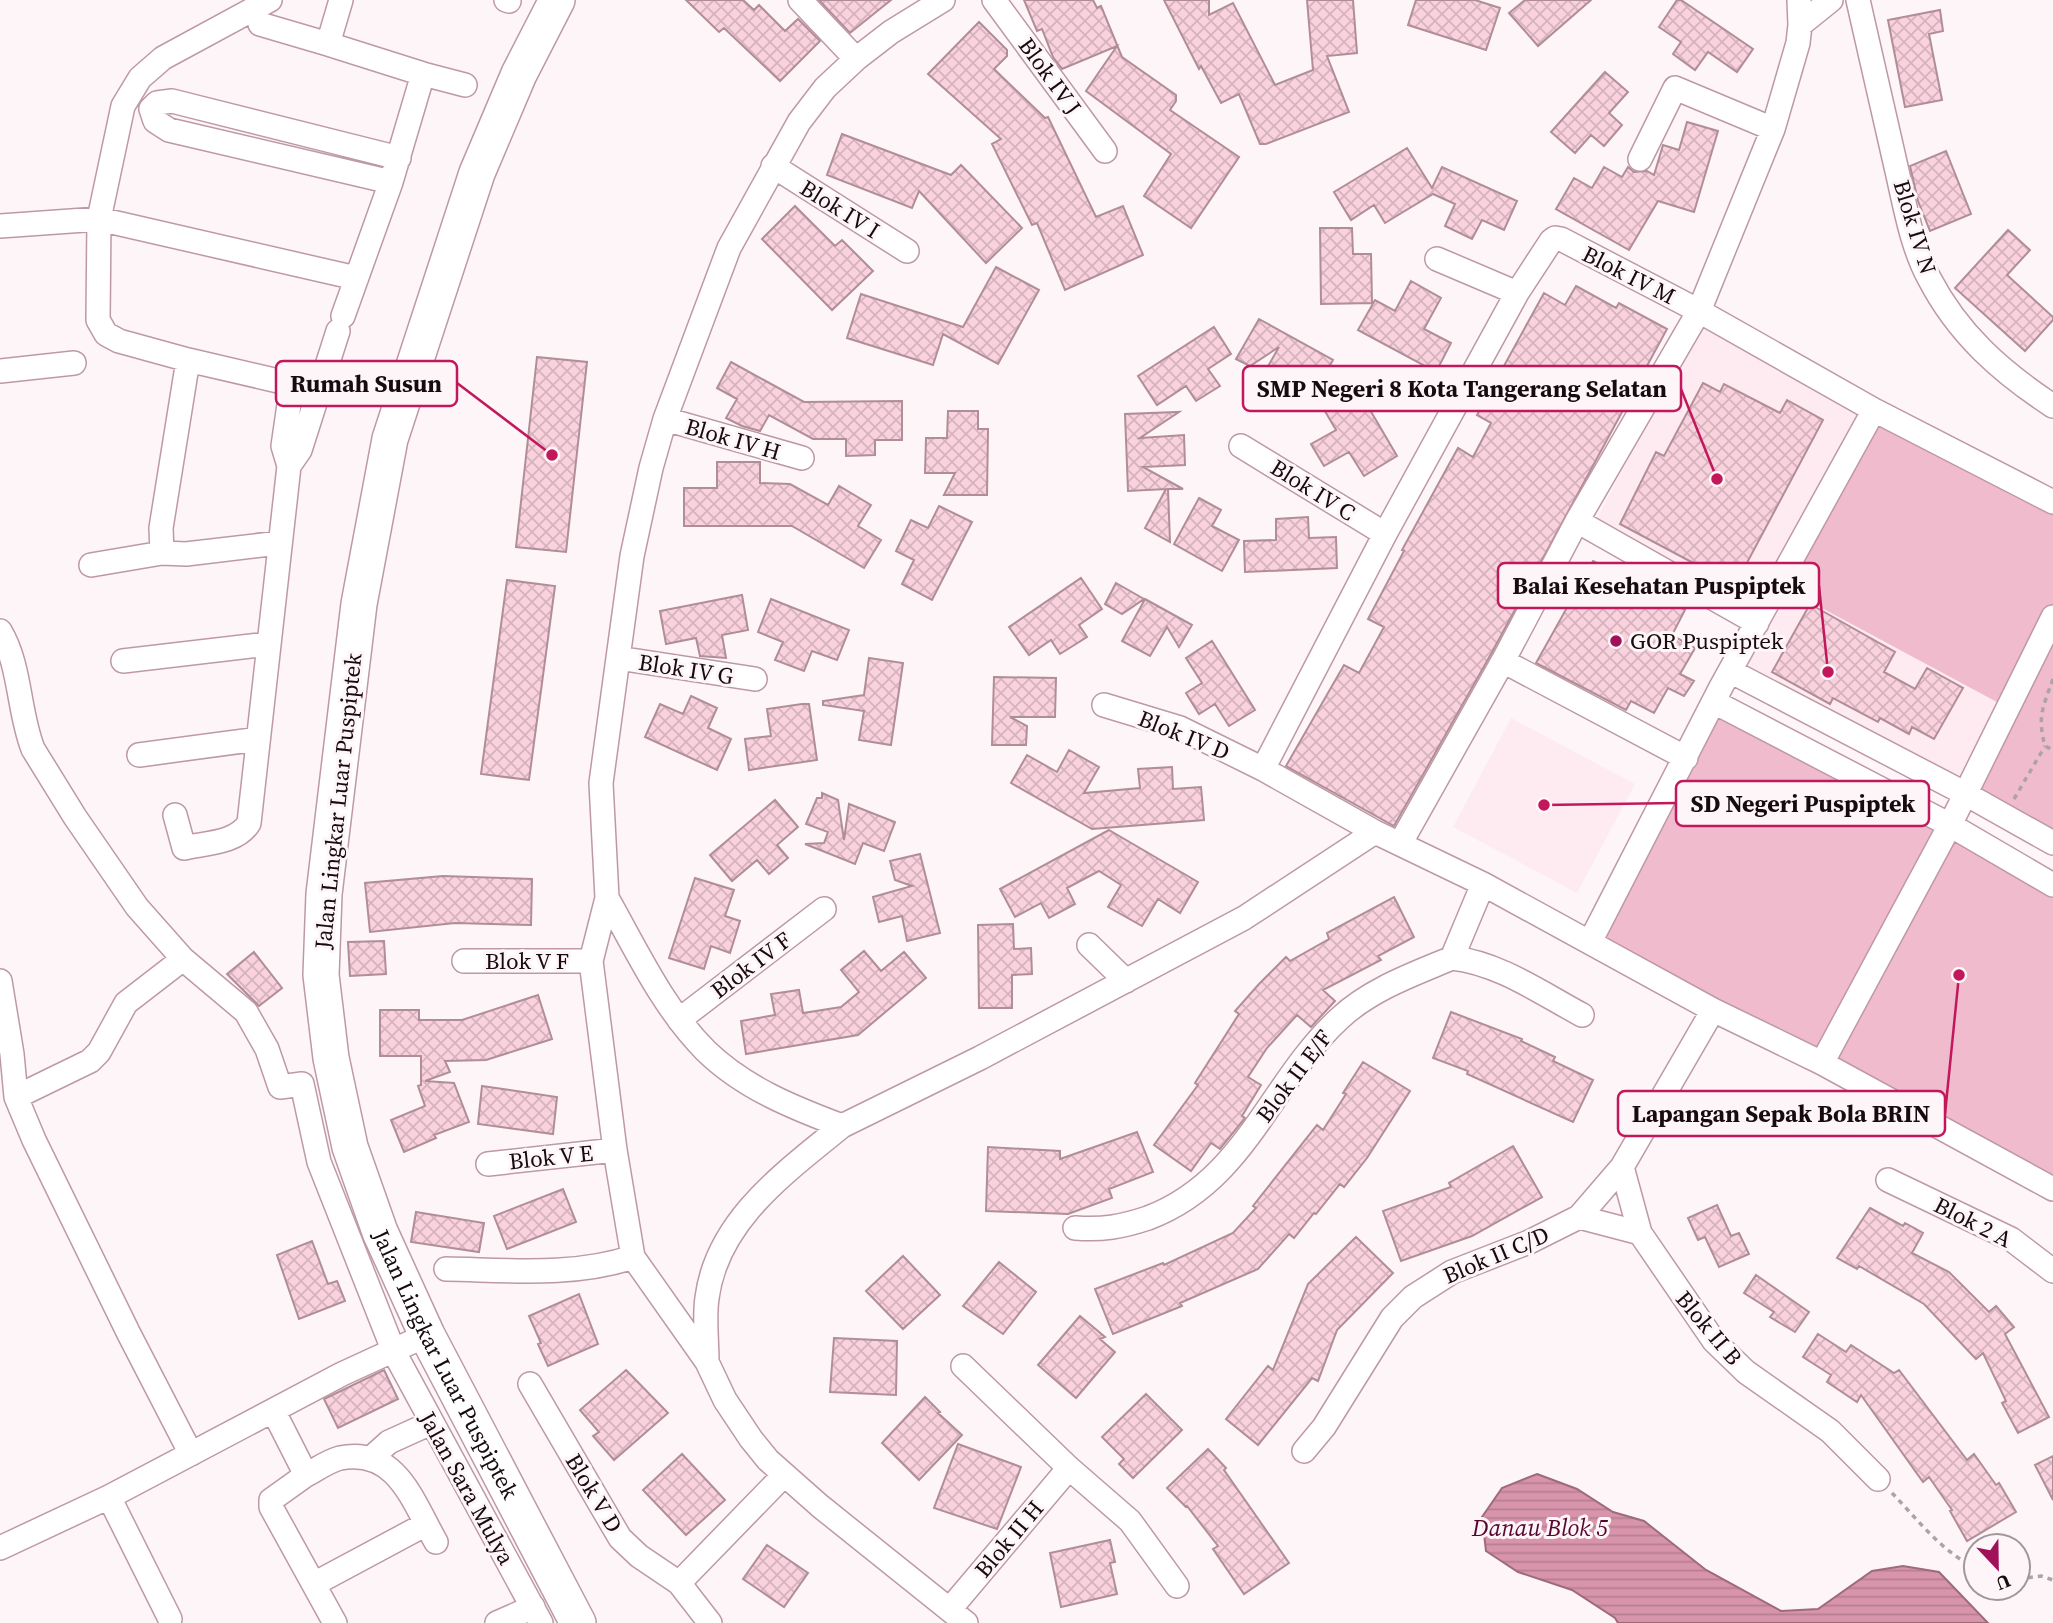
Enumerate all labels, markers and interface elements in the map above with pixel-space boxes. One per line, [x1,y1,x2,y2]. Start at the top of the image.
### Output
street label: Blok IV J [1011,31,1089,121]
street label: Blok IV I [794,172,886,246]
street label: Blok IV N [1886,176,1944,278]
street label: Blok IV M [1577,238,1681,312]
callout: Rumah Susun [276,361,457,406]
callout: SMP Negeri 8 Kota Tangerang Selatan [1243,366,1681,411]
text: Rumah Susun [290,367,442,400]
text: SMP Negeri 8 Kota Tangerang Selatan [1257,372,1667,405]
street label: Blok IV H [681,410,785,468]
street label: Blok IV C [1264,451,1362,529]
callout: Balai Kesehatan Puspiptek [1498,563,1819,608]
text: Balai Kesehatan Puspiptek [1512,569,1806,602]
place label: GOR Puspiptek [1630,625,1784,657]
marker: GOR Puspiptek [1608,633,1624,649]
street label: Blok IV G [636,646,736,692]
street label: Jalan Lingkar Luar Puspiptek [306,651,369,952]
street label: Blok IV D [1133,702,1235,768]
callout: SD Negeri Puspiptek [1676,781,1929,826]
text: SD Negeri Puspiptek [1691,787,1916,820]
street label: Blok IV F [704,924,798,1006]
street label: Blok V F [485,945,569,977]
street label: Blok II E/F [1249,1023,1339,1129]
callout: Lapangan Sepak Bola BRIN [1618,1091,1945,1136]
text: Lapangan Sepak Bola BRIN [1632,1097,1930,1130]
street label: Blok V E [507,1137,595,1177]
street label: Blok 2 A [1929,1189,2018,1256]
street label: Blok II C/D [1438,1218,1554,1292]
street label: Jalan Lingkar Luar Puspiptek [365,1223,526,1505]
street label: Blok II B [1668,1284,1750,1372]
street label: Jalan Sara Mulya [411,1405,522,1571]
street label: Blok V D [558,1447,630,1539]
street label: Blok II H [967,1493,1051,1585]
water label: Danau Blok 5 [1471,1511,1609,1544]
north arrow [1962,1532,2032,1602]
text: U [1992,1568,2015,1597]

